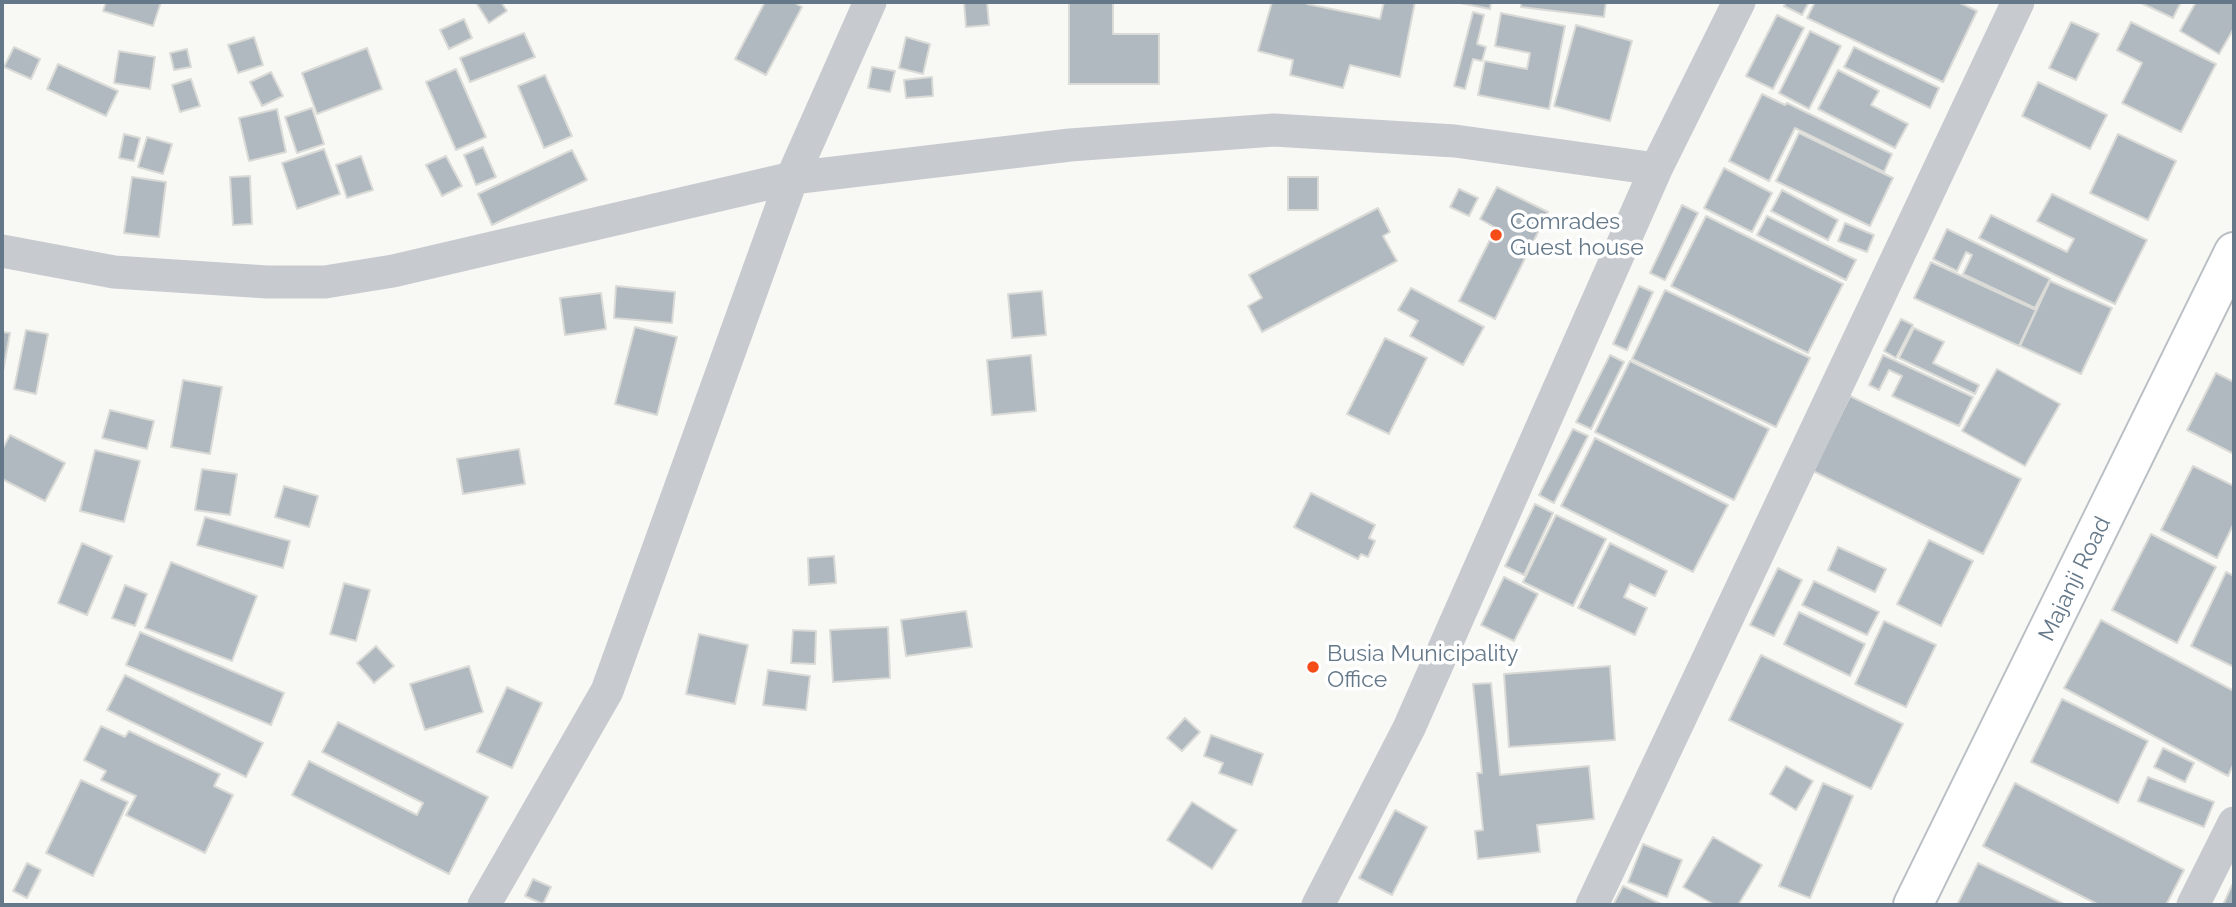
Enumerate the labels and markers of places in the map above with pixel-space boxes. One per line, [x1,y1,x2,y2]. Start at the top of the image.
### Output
place label: Comrades Guest house [1510,208,1644,262]
marker: Comrades Guest house [1488,227,1504,243]
place label: Busia Municipality Office [1327,640,1519,694]
marker: Busia Municipality Office [1305,659,1321,675]

